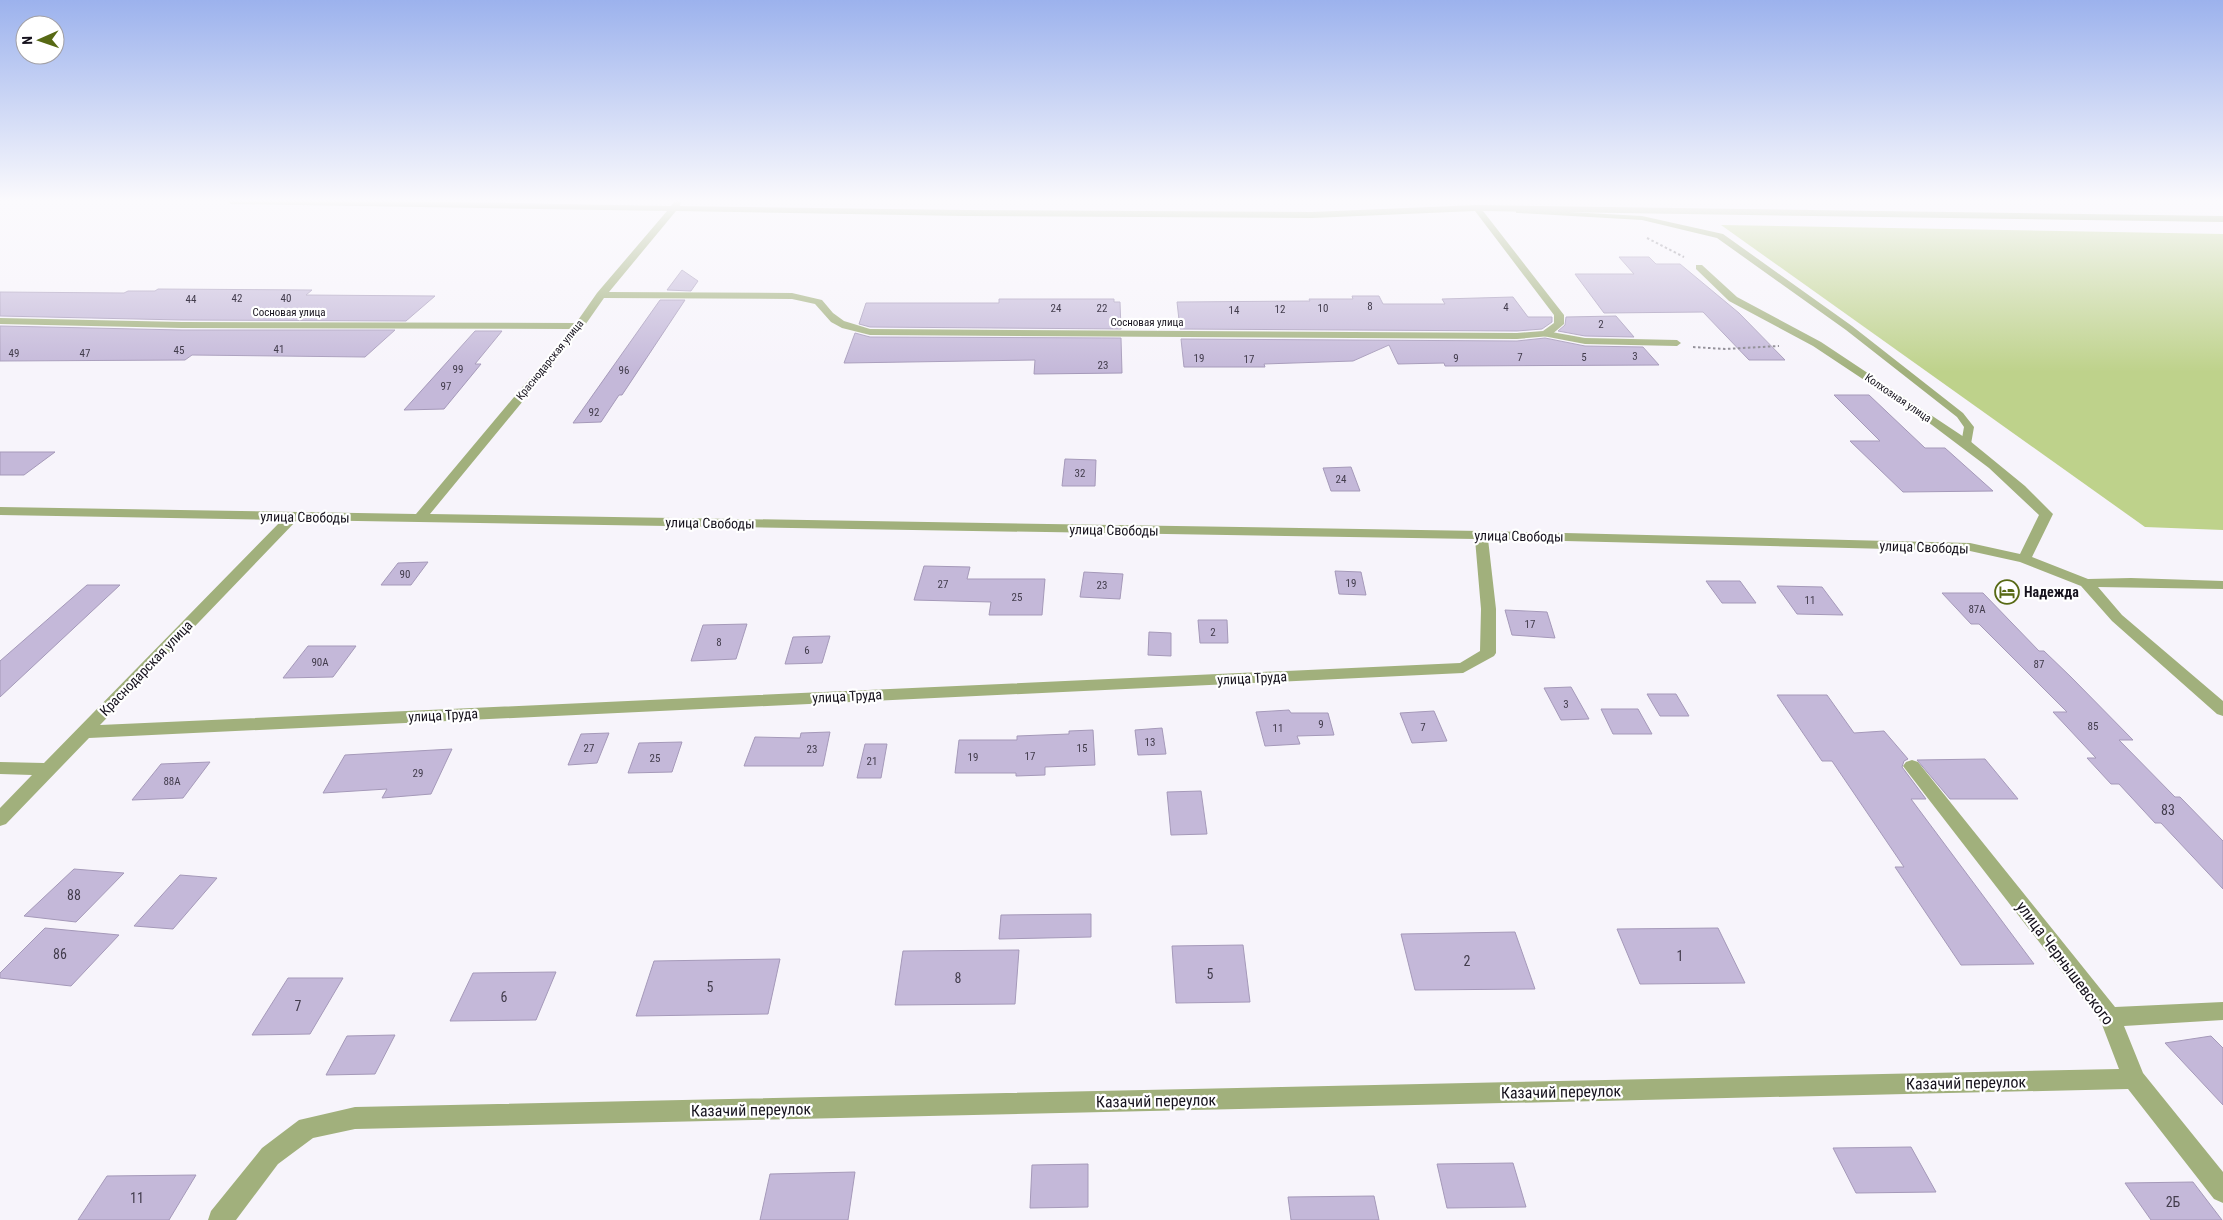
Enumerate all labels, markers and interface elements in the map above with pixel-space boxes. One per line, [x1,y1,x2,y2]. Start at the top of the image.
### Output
north arrow [15,15,65,65]
text: N [19,36,35,45]
house number: 42 [232,292,242,305]
house number: 40 [281,292,291,305]
house number: 44 [186,293,197,306]
house number: 8 [1367,300,1373,313]
house number: 4 [1503,301,1509,314]
house number: 24 [1051,302,1062,315]
house number: 22 [1097,302,1107,315]
house number: 10 [1318,302,1328,315]
house number: 12 [1275,303,1285,316]
house number: 14 [1229,304,1240,317]
street label: Сосновая улица [252,306,326,319]
street label: Сосновая улица [1110,316,1184,329]
street label: Краснодарская улица [514,317,586,403]
house number: 2 [1598,318,1604,331]
house number: 41 [274,343,284,356]
house number: 45 [174,344,184,357]
house number: 49 [9,347,19,360]
house number: 47 [80,347,90,360]
house number: 3 [1632,350,1638,363]
house number: 7 [1517,351,1523,364]
house number: 5 [1581,351,1587,364]
house number: 19 [1194,352,1204,365]
house number: 9 [1453,352,1459,365]
house number: 17 [1244,353,1254,366]
house number: 23 [1098,359,1108,372]
house number: 99 [453,363,463,376]
house number: 96 [619,364,629,377]
street label: Колхозная улица [1862,371,1934,425]
house number: 97 [441,380,451,393]
house number: 92 [589,406,599,419]
house number: 32 [1075,467,1085,480]
house number: 24 [1336,473,1347,486]
street label: улица Свободы [260,508,350,526]
street label: улица Свободы [665,514,755,532]
street label: улица Свободы [1069,521,1159,539]
street label: улица Свободы [1474,527,1564,545]
street label: улица Свободы [1879,537,1969,557]
house number: 90 [400,568,410,581]
house number: 19 [1346,577,1356,590]
house number: 27 [938,578,948,591]
house number: 23 [1097,579,1107,592]
hotel icon: Надежда [1994,579,2020,605]
place label: Надежда [2024,584,2079,600]
house number: 25 [1012,591,1022,604]
house number: 11 [1805,594,1815,607]
house number: 87А [1968,603,1986,616]
street label: Краснодарская улица [96,617,196,719]
house number: 17 [1525,618,1535,631]
house number: 2 [1210,626,1216,639]
house number: 8 [716,636,722,649]
house number: 6 [804,644,810,657]
house number: 90А [311,656,329,669]
house number: 87 [2034,658,2044,671]
street label: улица Труда [1217,668,1287,688]
street label: улица Труда [812,686,882,706]
house number: 3 [1563,698,1569,711]
street label: улица Труда [408,705,478,725]
house number: 9 [1318,718,1324,731]
house number: 85 [2088,720,2098,733]
house number: 7 [1420,721,1426,734]
house number: 11 [1273,722,1283,735]
house number: 13 [1145,736,1155,749]
house number: 27 [584,742,594,755]
house number: 15 [1077,742,1087,755]
house number: 23 [807,743,817,756]
house number: 17 [1025,750,1035,763]
house number: 19 [968,751,978,764]
house number: 25 [650,752,660,765]
house number: 21 [867,755,877,768]
house number: 29 [413,767,423,780]
house number: 88А [163,775,181,788]
house number: 83 [2161,802,2175,818]
house number: 88 [67,887,81,903]
street label: улица Чернышевского [2012,897,2118,1029]
house number: 86 [53,946,67,962]
house number: 1 [1677,948,1683,964]
house number: 2 [1464,953,1471,969]
house number: 5 [1207,966,1214,982]
house number: 8 [955,970,962,986]
house number: 5 [707,979,714,995]
house number: 6 [501,989,508,1005]
house number: 7 [295,998,302,1014]
street label: Казачий переулок [1906,1072,2027,1094]
street label: Казачий переулок [1501,1081,1622,1103]
street label: Казачий переулок [1096,1090,1217,1112]
street label: Казачий переулок [691,1099,812,1121]
house number: 11 [130,1190,144,1206]
house number: 2Б [2166,1194,2181,1210]

